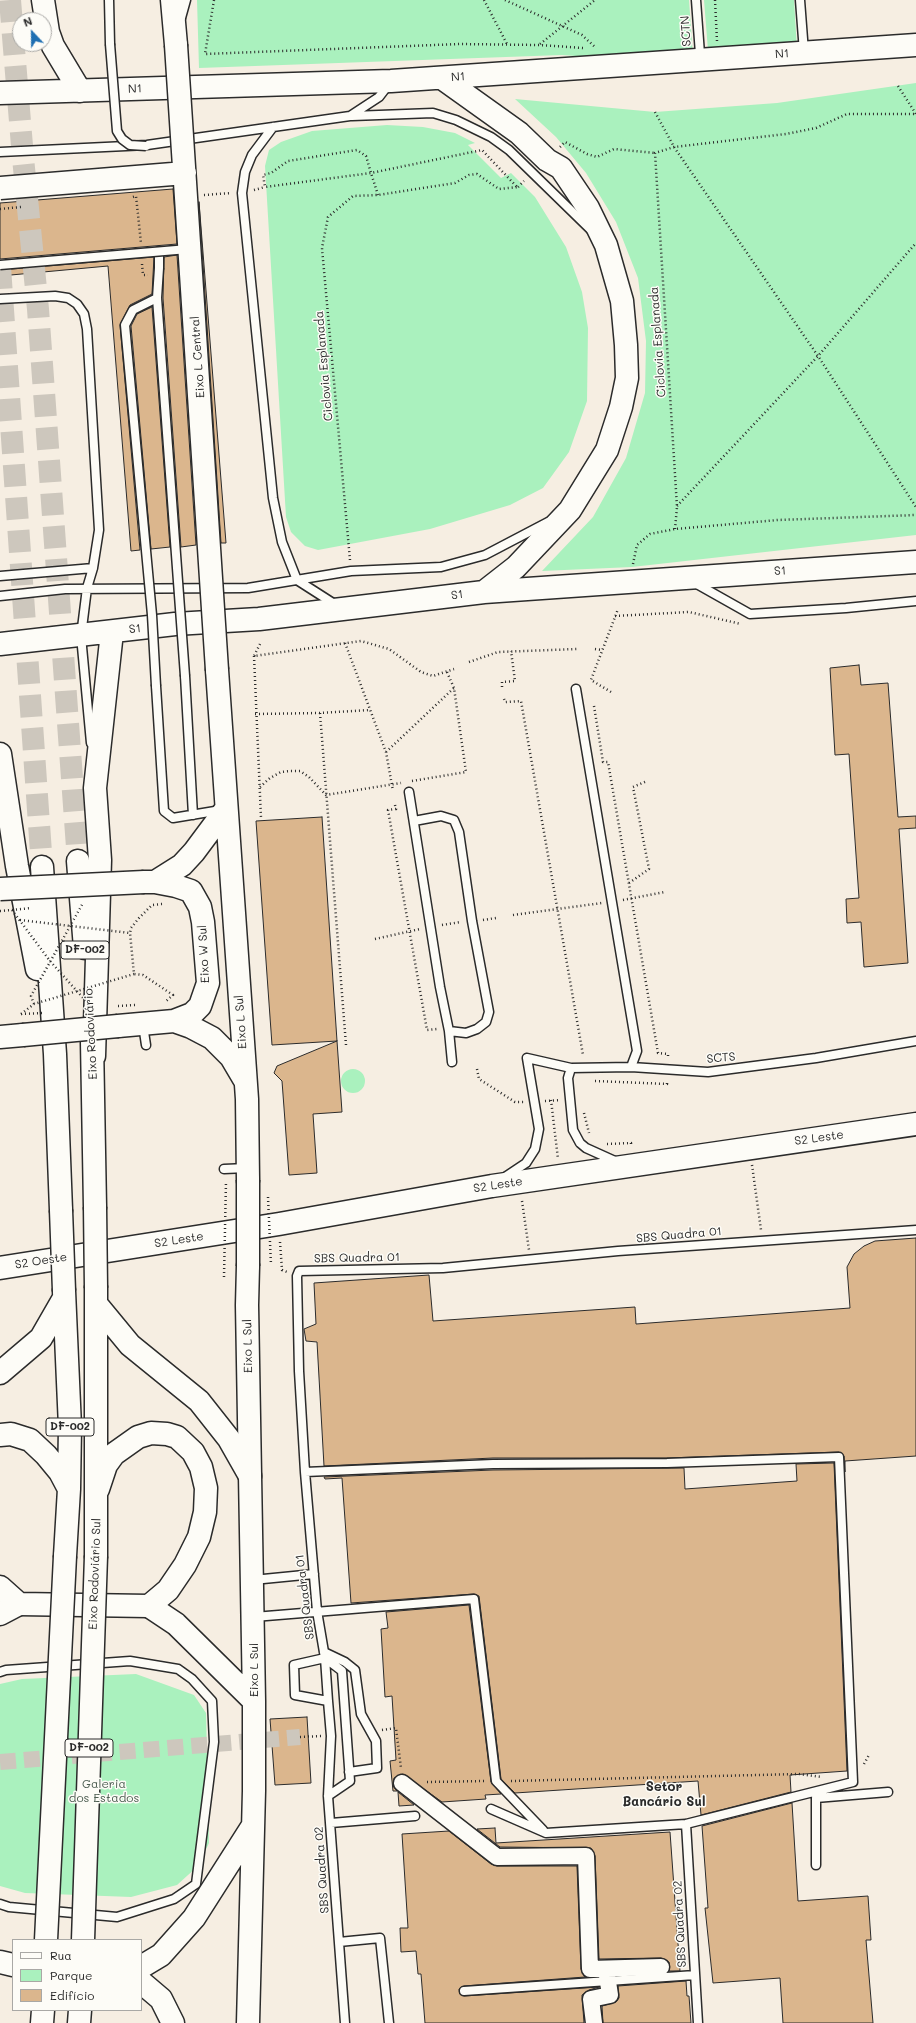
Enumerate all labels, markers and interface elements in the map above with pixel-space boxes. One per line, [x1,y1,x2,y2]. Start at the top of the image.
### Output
north arrow [12,12,52,52]
text: N [21,13,34,30]
street label: SCTN [678,15,694,47]
street label: N1 [774,46,790,62]
street label: N1 [450,69,466,85]
street label: N1 [128,82,142,96]
street label: Ciclovia Esplanada [647,286,669,398]
street label: Ciclovia Esplanada [312,310,336,422]
street label: Eixo L Central [188,315,208,399]
street label: S1 [773,563,787,579]
street label: S1 [450,587,464,603]
street label: S1 [128,621,142,637]
street label: Eixo W Sul [195,925,213,983]
road number: DF-002 [61,941,109,959]
street label: Eixo Rodoviário [81,988,101,1080]
street label: Eixo L Sul [232,995,250,1049]
street label: SCTS [706,1050,736,1066]
street label: S2 Leste [793,1127,845,1149]
street label: S2 Leste [472,1174,524,1196]
street label: SBS Quadra 01 [636,1224,722,1246]
street label: S2 Leste [153,1229,205,1251]
street label: S2 Oeste [14,1250,68,1272]
street label: SBS Quadra 01 [314,1250,400,1266]
street label: Eixo L Sul [240,1319,256,1373]
road number: DF-002 [46,1418,94,1436]
street label: Eixo Rodoviário Sul [86,1518,104,1630]
street label: SBS Quadra 01 [293,1553,317,1641]
street label: Eixo L Sul [247,1643,261,1697]
road number: DF-002 [65,1739,113,1757]
park label: Galeria dos Estados [69,1777,139,1805]
district label: Setor Bancário Sul [623,1779,705,1810]
street label: SBS Quadra 02 [312,1826,332,1914]
street label: SBS Quadra 02 [671,1880,689,1968]
legend [12,1939,142,2011]
text: Rua [50,1947,72,1963]
text: Parque [50,1967,93,1983]
text: Edifício [50,1987,94,2003]

